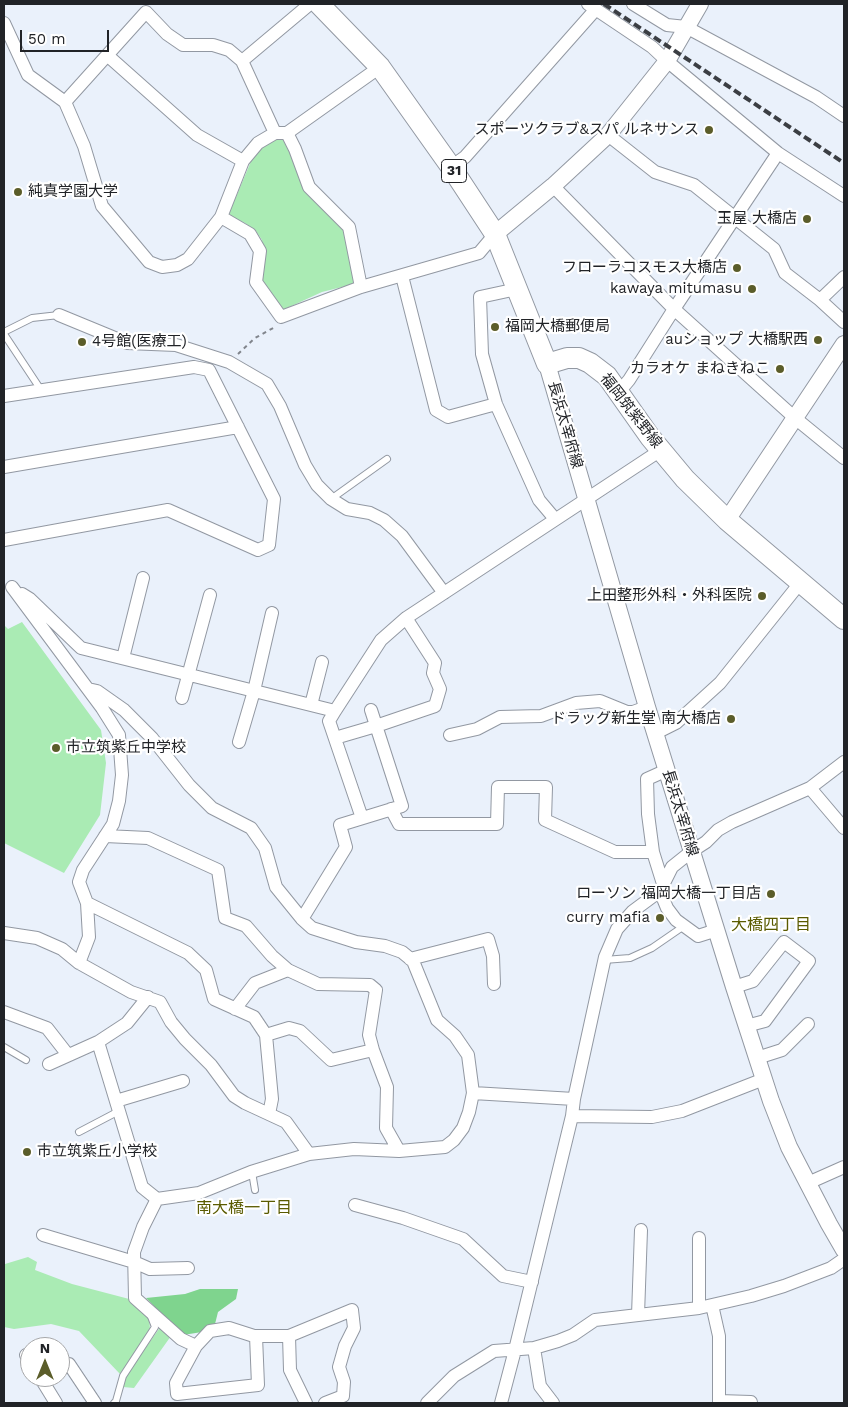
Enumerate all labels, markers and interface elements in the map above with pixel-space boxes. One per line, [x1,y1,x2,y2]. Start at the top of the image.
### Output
scale bar [22,20,111,52]
text: 50 m [28,30,65,48]
place label: スポーツクラブ&スパ ルネサンス [475,121,699,139]
marker: スポーツクラブ&スパ ルネサンス [703,124,715,136]
road number: 31 [442,160,466,182]
place label: 純真学園大学 [28,183,118,201]
marker: 純真学園大学 [12,186,24,198]
place label: 玉屋 大橋店 [717,210,797,228]
marker: 玉屋 大橋店 [801,213,813,225]
place label: フローラコスモス大橋店 [562,259,727,277]
marker: フローラコスモス大橋店 [731,262,743,274]
place label: kawaya mitumasu [610,280,742,298]
marker: kawaya mitumasu [746,283,758,295]
place label: 福岡大橋郵便局 [505,318,610,336]
marker: 福岡大橋郵便局 [489,321,501,333]
place label: auショップ 大橋駅西 [665,331,808,349]
place label: 4号館(医療工) [92,333,187,351]
marker: auショップ 大橋駅西 [812,334,824,346]
marker: 4号館(医療工) [76,336,88,348]
place label: カラオケ まねきねこ [630,360,770,378]
marker: カラオケ まねきねこ [774,363,786,375]
street label: 福岡筑紫野線 [596,370,666,452]
street label: 長浜太宰府線 [544,379,586,471]
place label: 上田整形外科・外科医院 [587,587,752,605]
marker: 上田整形外科・外科医院 [756,590,768,602]
place label: ドラッグ新生堂 南大橋店 [551,710,721,728]
marker: ドラッグ新生堂 南大橋店 [725,713,737,725]
place label: 市立筑紫丘中学校 [66,739,186,757]
marker: 市立筑紫丘中学校 [50,742,62,754]
street label: 長浜太宰府線 [658,767,702,859]
place label: ローソン 福岡大橋一丁目店 [576,885,761,903]
marker: ローソン 福岡大橋一丁目店 [765,888,777,900]
place label: curry mafia [566,909,650,927]
marker: curry mafia [654,912,666,924]
district label: 大橋四丁目 [731,915,811,935]
place label: 市立筑紫丘小学校 [37,1143,157,1161]
marker: 市立筑紫丘小学校 [21,1146,33,1158]
district label: 南大橋一丁目 [196,1198,292,1218]
north arrow [20,1337,70,1387]
text: N [40,1340,50,1356]

